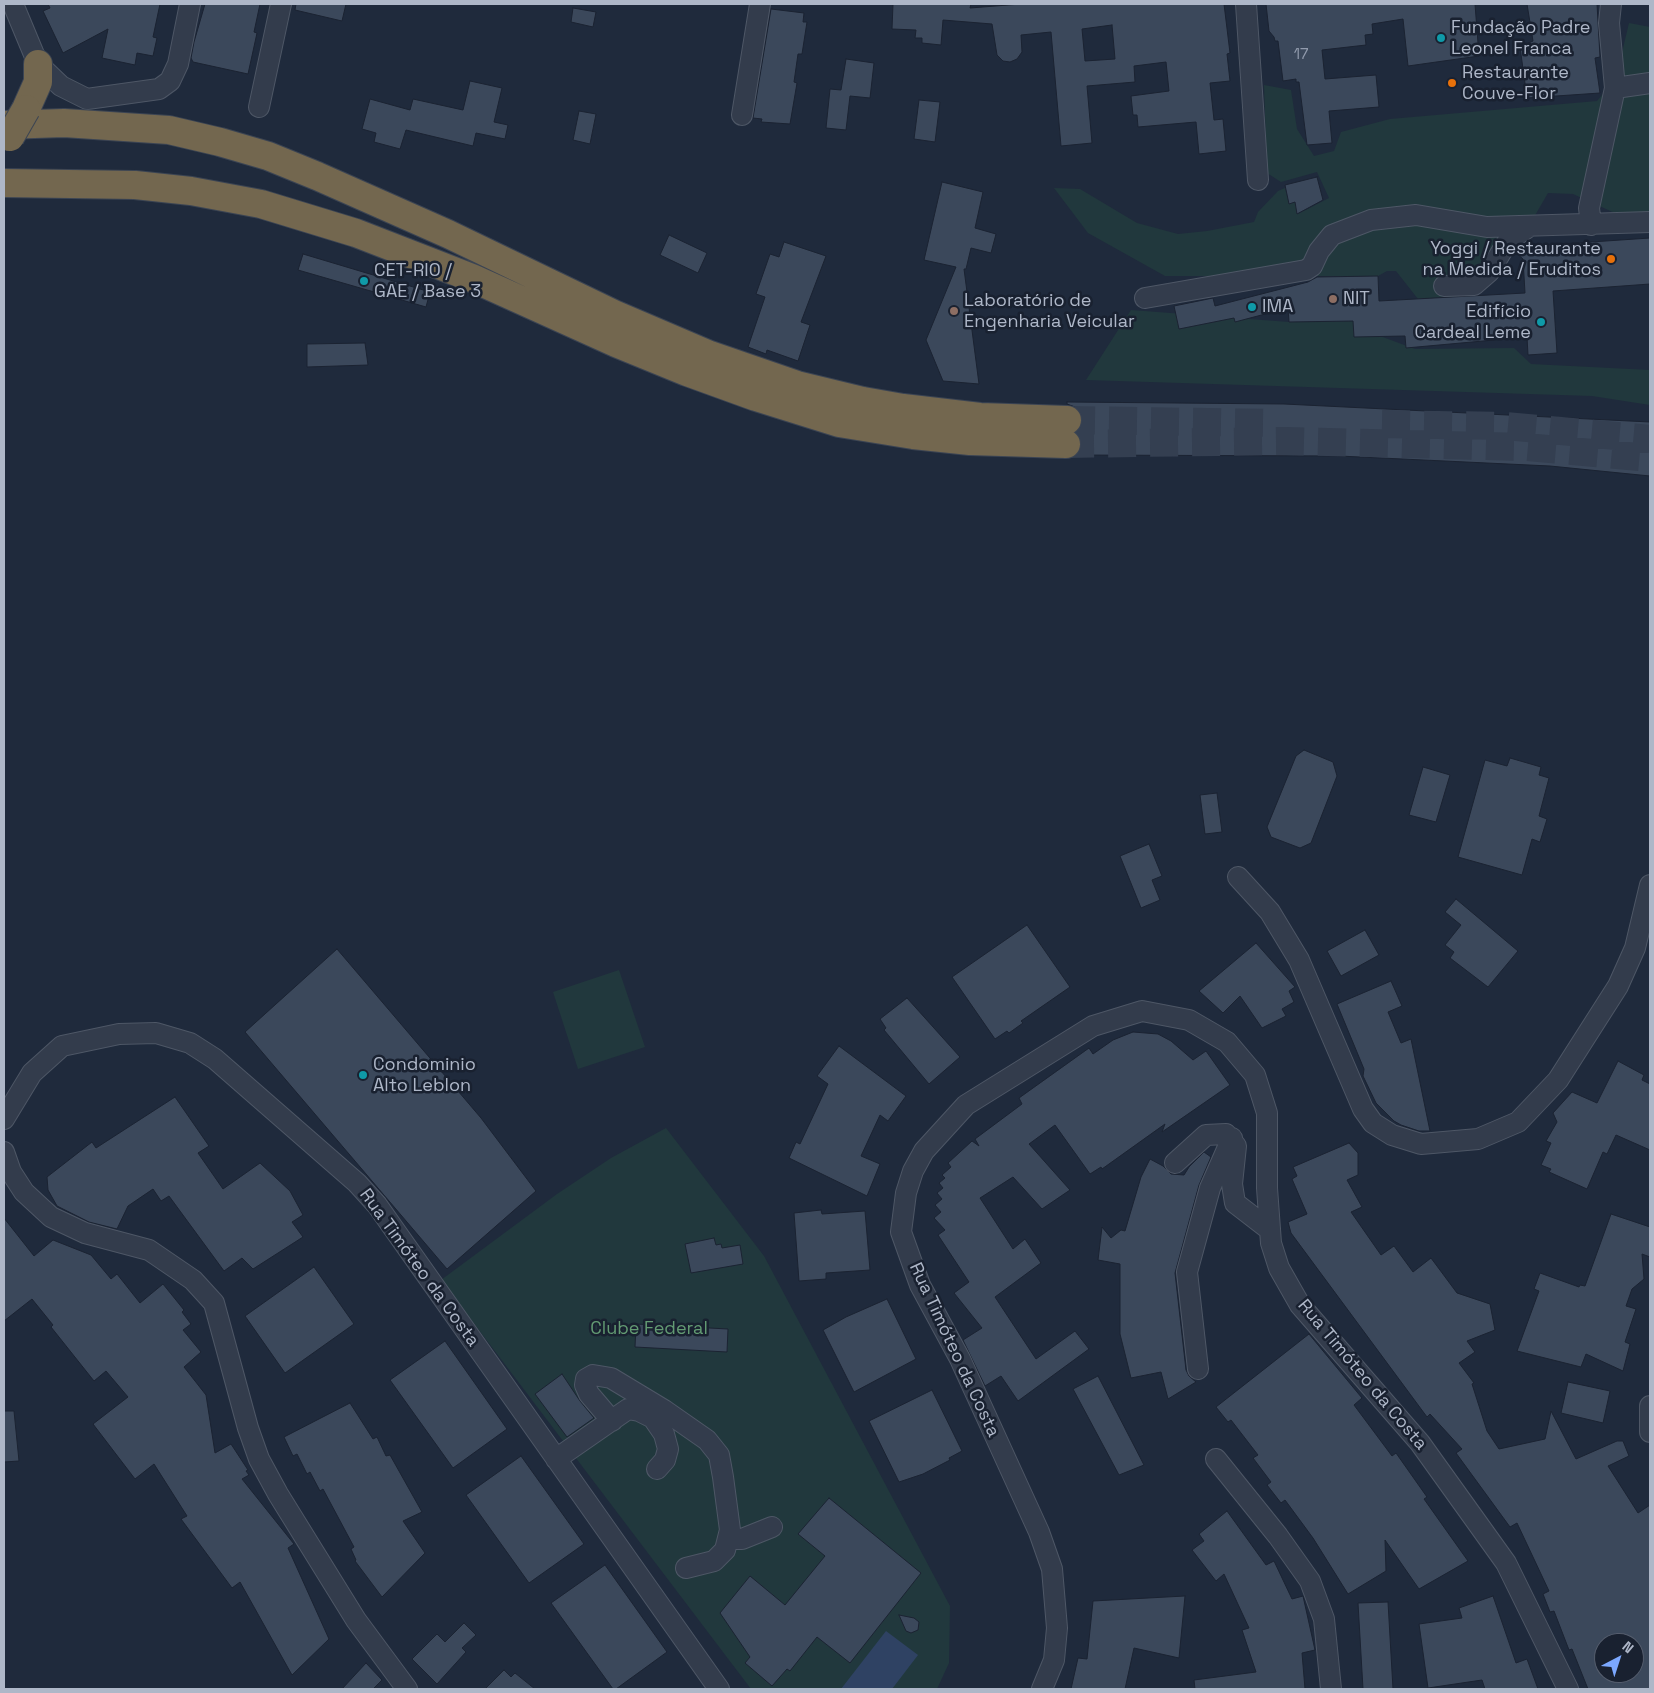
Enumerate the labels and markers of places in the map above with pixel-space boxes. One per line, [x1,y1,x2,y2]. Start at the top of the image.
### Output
place label: Fundação Padre Leonel Franca [1451,17,1591,59]
marker: Fundação Padre Leonel Franca [1435,32,1447,44]
place label: Restaurante Couve-Flor [1462,62,1569,104]
marker: Restaurante Couve-Flor [1446,77,1458,89]
place label: Yoggi / Restaurante na Medida / Eruditos [1422,238,1601,280]
marker: Yoggi / Restaurante na Medida / Eruditos [1605,253,1617,265]
place label: CET-RIO / GAE / Base 3 [374,260,481,302]
marker: CET-RIO / GAE / Base 3 [358,275,370,287]
place label: NIT [1343,288,1370,310]
place label: Laboratório de Engenharia Veicular [964,290,1135,332]
marker: NIT [1327,293,1339,305]
place label: IMA [1262,296,1293,318]
marker: IMA [1246,301,1258,313]
place label: Edifício Cardeal Leme [1414,301,1531,344]
marker: Laboratório de Engenharia Veicular [948,305,960,317]
marker: Edifício Cardeal Leme [1535,316,1547,328]
place label: Condominio Alto Leblon [373,1054,476,1096]
marker: Condominio Alto Leblon [357,1069,369,1081]

